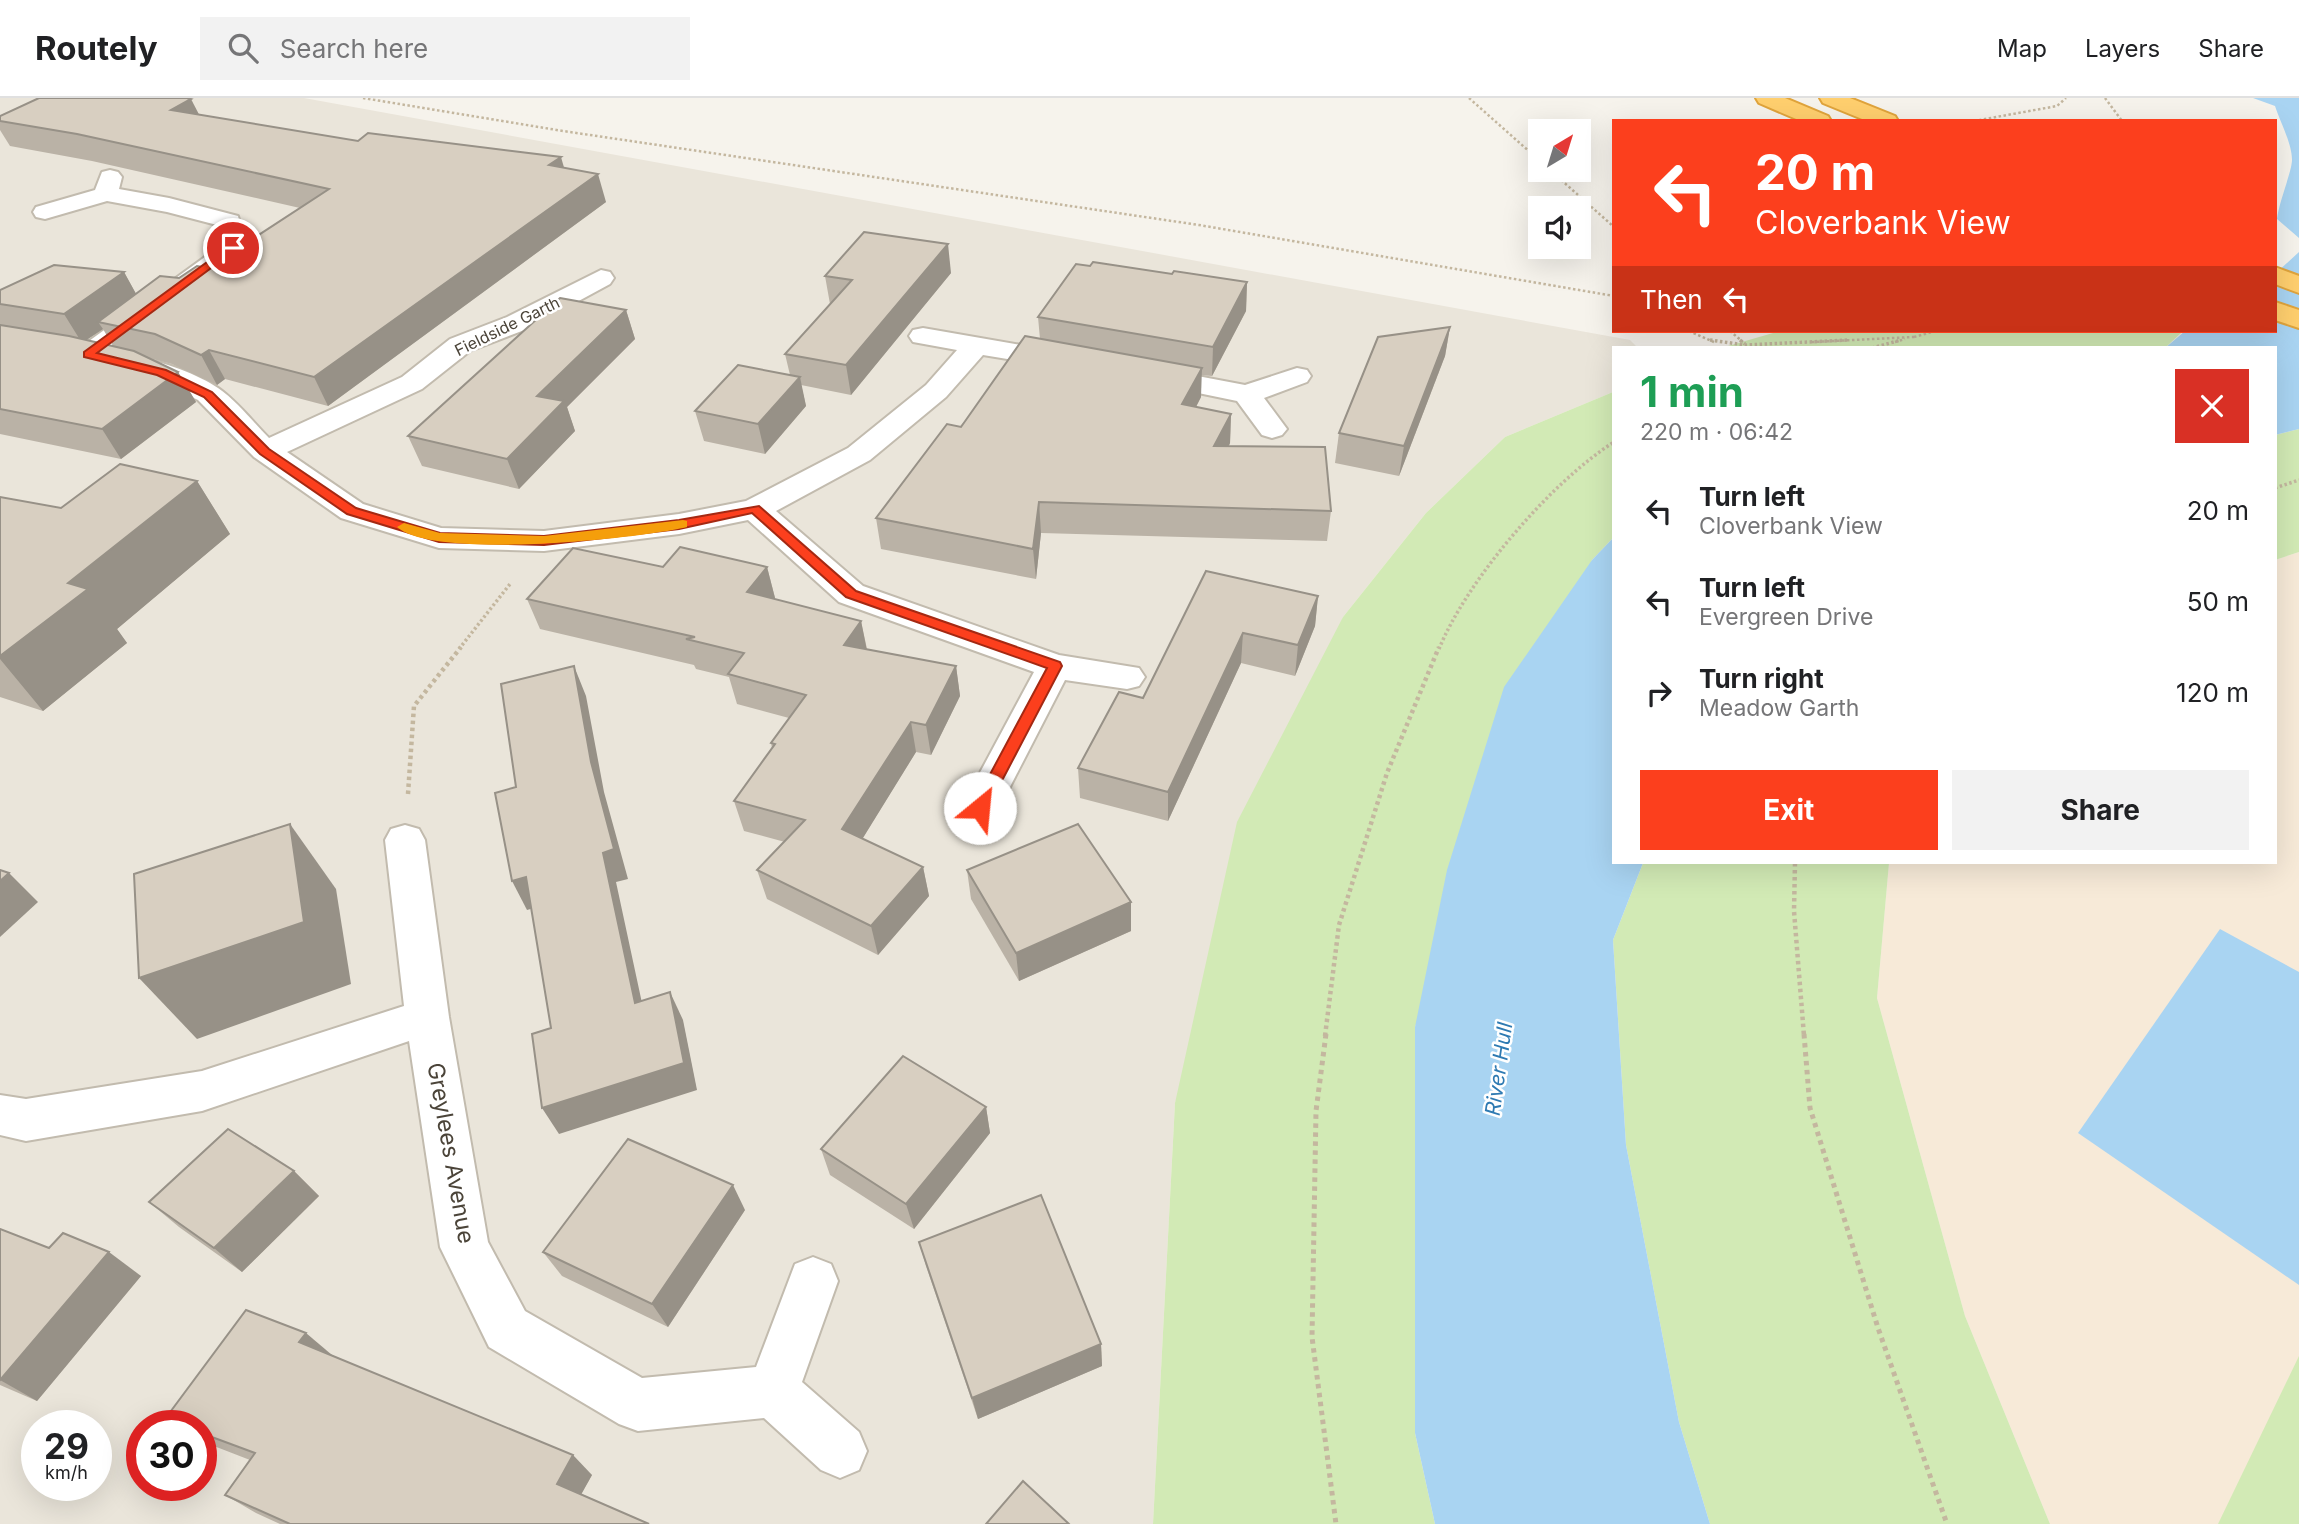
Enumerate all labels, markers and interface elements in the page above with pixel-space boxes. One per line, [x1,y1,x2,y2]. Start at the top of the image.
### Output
search box [200,17,690,80]
text: Routely [35,28,158,68]
icon: search [224,29,262,67]
text: Search here [280,33,428,64]
text: Map [1997,34,2047,63]
text: Layers [2085,34,2160,63]
text: Share [2198,34,2264,63]
north arrow [1528,119,1591,182]
map controls [1528,119,1591,259]
text: 20 m [1755,143,1875,202]
icon: left [1640,147,1731,238]
button: sound [1528,196,1591,259]
text: Cloverbank View [1755,203,2011,242]
pin [203,218,263,278]
icon: arrive [214,229,252,267]
icon: left [1717,280,1755,318]
text: Then [1640,284,1703,315]
street label: Fieldside Garth [451,292,563,360]
text: 1 min [1640,366,1744,417]
button: close [2175,369,2249,443]
text: 220 m · 06:42 [1640,418,1793,446]
text: Turn left [1699,481,1805,512]
icon: left [1640,492,1678,530]
text: 20 m [2187,495,2249,526]
text: Cloverbank View [1699,512,1883,540]
text: Turn left [1699,572,1805,603]
icon: left [1640,583,1678,621]
text: 50 m [2187,586,2249,617]
text: Evergreen Drive [1699,603,1873,631]
text: Turn right [1699,663,1824,694]
icon: right [1640,674,1678,712]
text: 120 m [2176,677,2249,708]
text: Meadow Garth [1699,694,1859,722]
button: Exit [1640,770,1938,850]
button: Share [1952,770,2249,850]
position arrow [943,771,1017,845]
water label: River Hull [1480,1020,1518,1117]
street label: Greylees Avenue [421,1060,481,1246]
speed limit sign: 30 [126,1410,217,1501]
text: 29 [44,1425,89,1467]
text: km/h [45,1462,88,1483]

